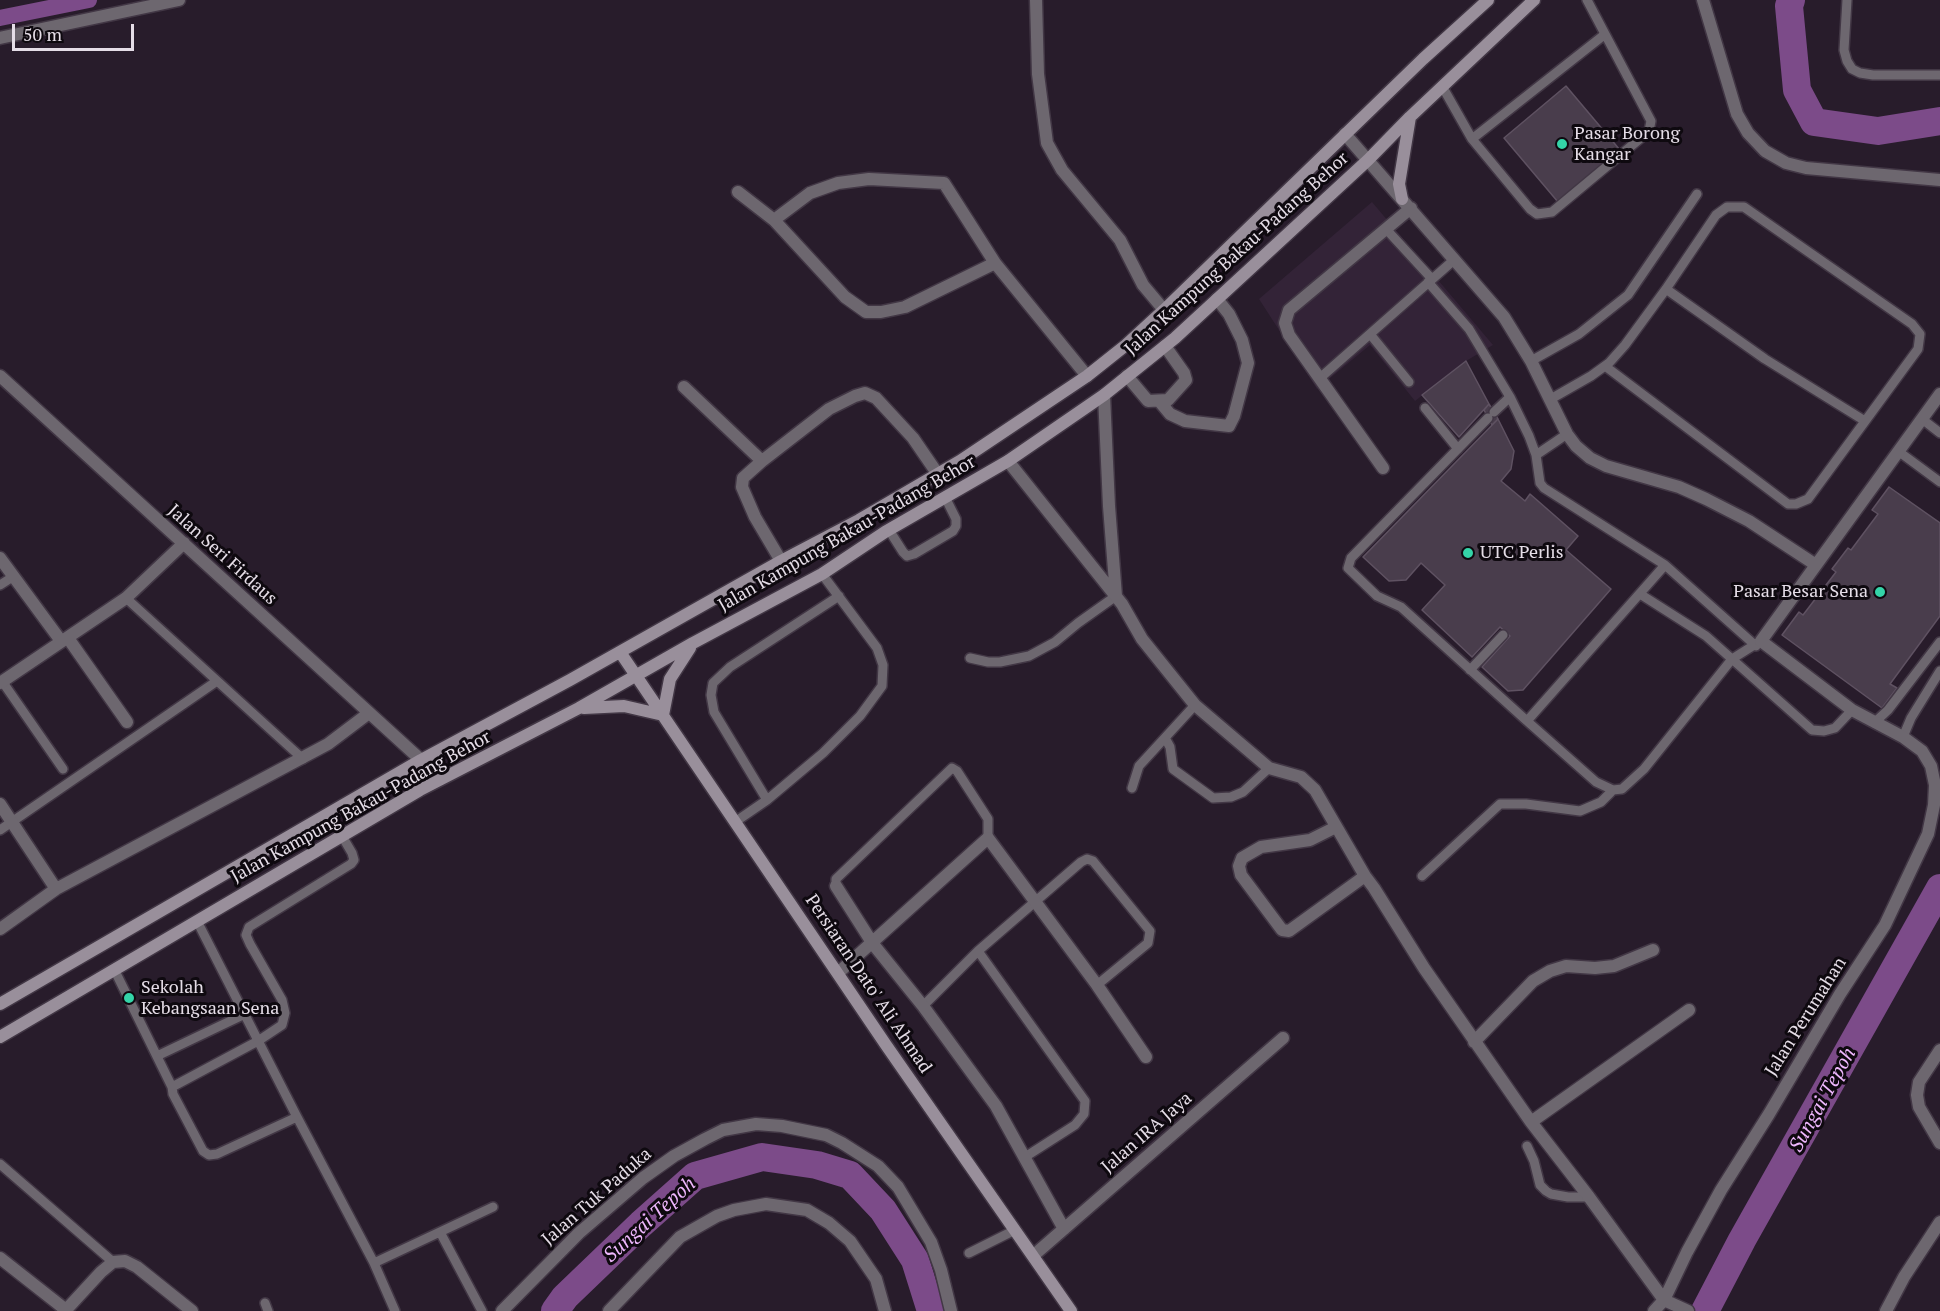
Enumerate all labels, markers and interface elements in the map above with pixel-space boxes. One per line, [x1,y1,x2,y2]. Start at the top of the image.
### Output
scale bar [15,12,136,50]
text: 50 m [23,22,62,46]
place label: Pasar Borong Kangar [1574,123,1680,166]
marker: Pasar Borong Kangar [1555,137,1569,151]
street label: Jalan Kampung Bakau-Padang Behor [1121,148,1353,360]
street label: Jalan Kampung Bakau-Padang Behor [714,451,980,617]
street label: Jalan Seri Firdaus [163,500,281,610]
place label: UTC Perlis [1480,542,1564,564]
marker: UTC Perlis [1461,546,1475,560]
place label: Pasar Besar Sena [1733,581,1868,603]
marker: Pasar Besar Sena [1873,585,1887,599]
street label: Jalan Kampung Bakau-Padang Behor [227,726,495,888]
street label: Persiaran Dato' Ali Ahmad [800,891,936,1077]
street label: Jalan Perumahan [1761,953,1851,1081]
place label: Sekolah Kebangsaan Sena [141,977,279,1020]
marker: Sekolah Kebangsaan Sena [122,991,136,1005]
water label: Sungai Tepoh [1784,1044,1862,1156]
street label: Jalan IRA Jaya [1097,1088,1197,1178]
street label: Jalan Tuk Paduka [538,1144,656,1250]
water label: Sungai Tepoh [599,1172,701,1268]

